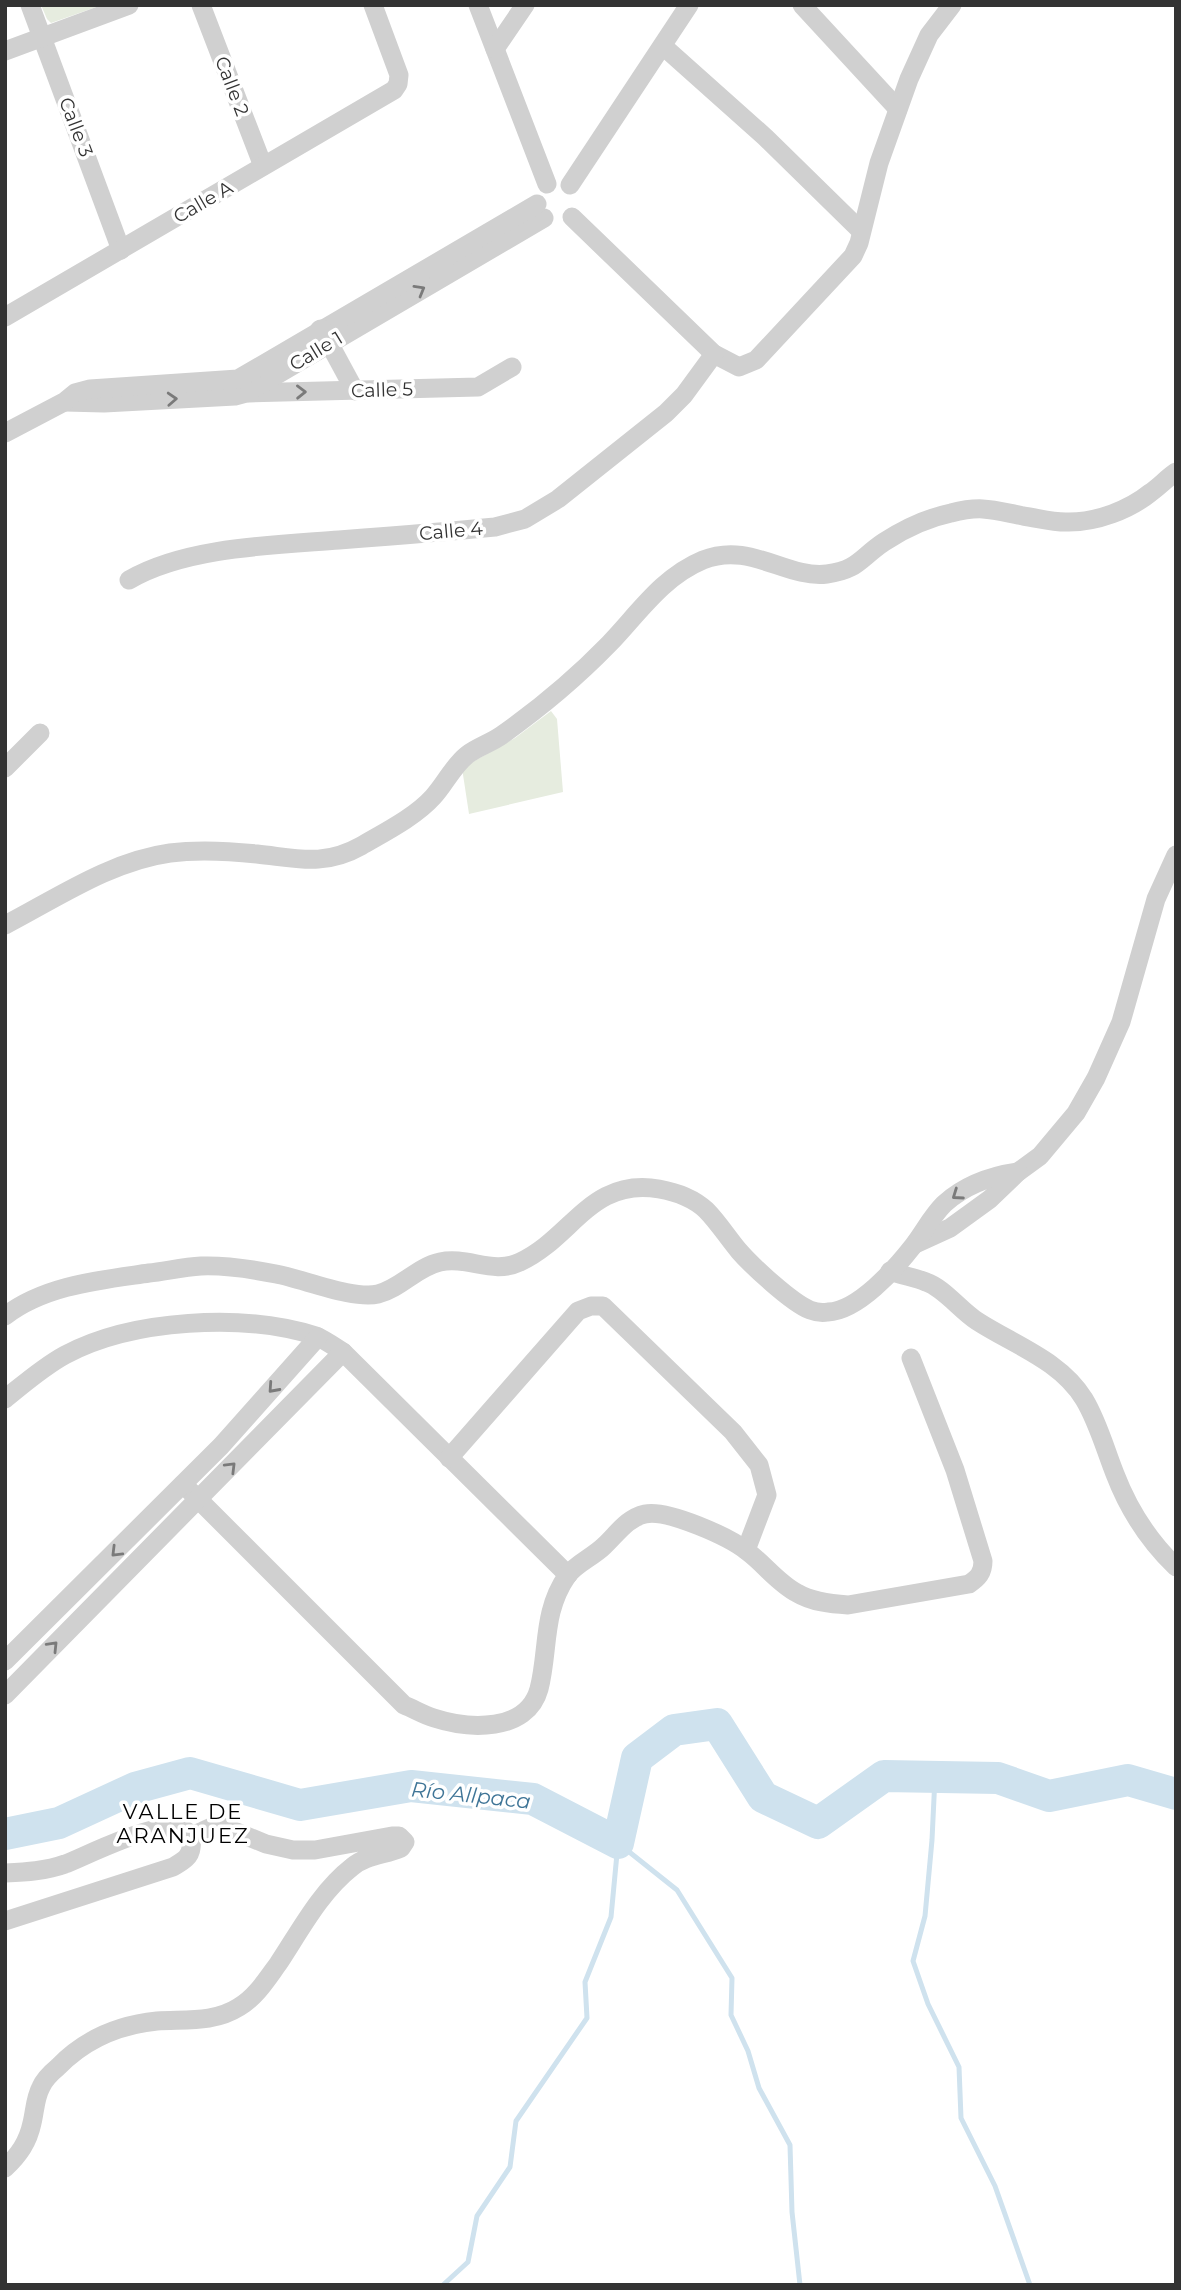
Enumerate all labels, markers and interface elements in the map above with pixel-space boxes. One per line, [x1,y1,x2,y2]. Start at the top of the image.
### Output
street label: Calle 2 [210,53,254,119]
street label: Calle 3 [54,94,98,160]
street label: Calle A [169,176,237,228]
one-way arrow [413,285,426,298]
street label: Calle 1 [285,326,347,376]
street label: Calle 5 [351,377,414,403]
one-way arrow [296,384,307,400]
one-way arrow [167,392,178,407]
street label: Calle 4 [418,517,484,545]
one-way arrow [952,1187,965,1199]
one-way arrow [269,1380,282,1393]
one-way arrow [222,1463,235,1476]
one-way arrow [111,1544,124,1557]
one-way arrow [44,1641,57,1654]
water label: Río Allpaca [410,1776,532,1814]
district label: VALLE DE ARANJUEZ [116,1799,250,1848]

